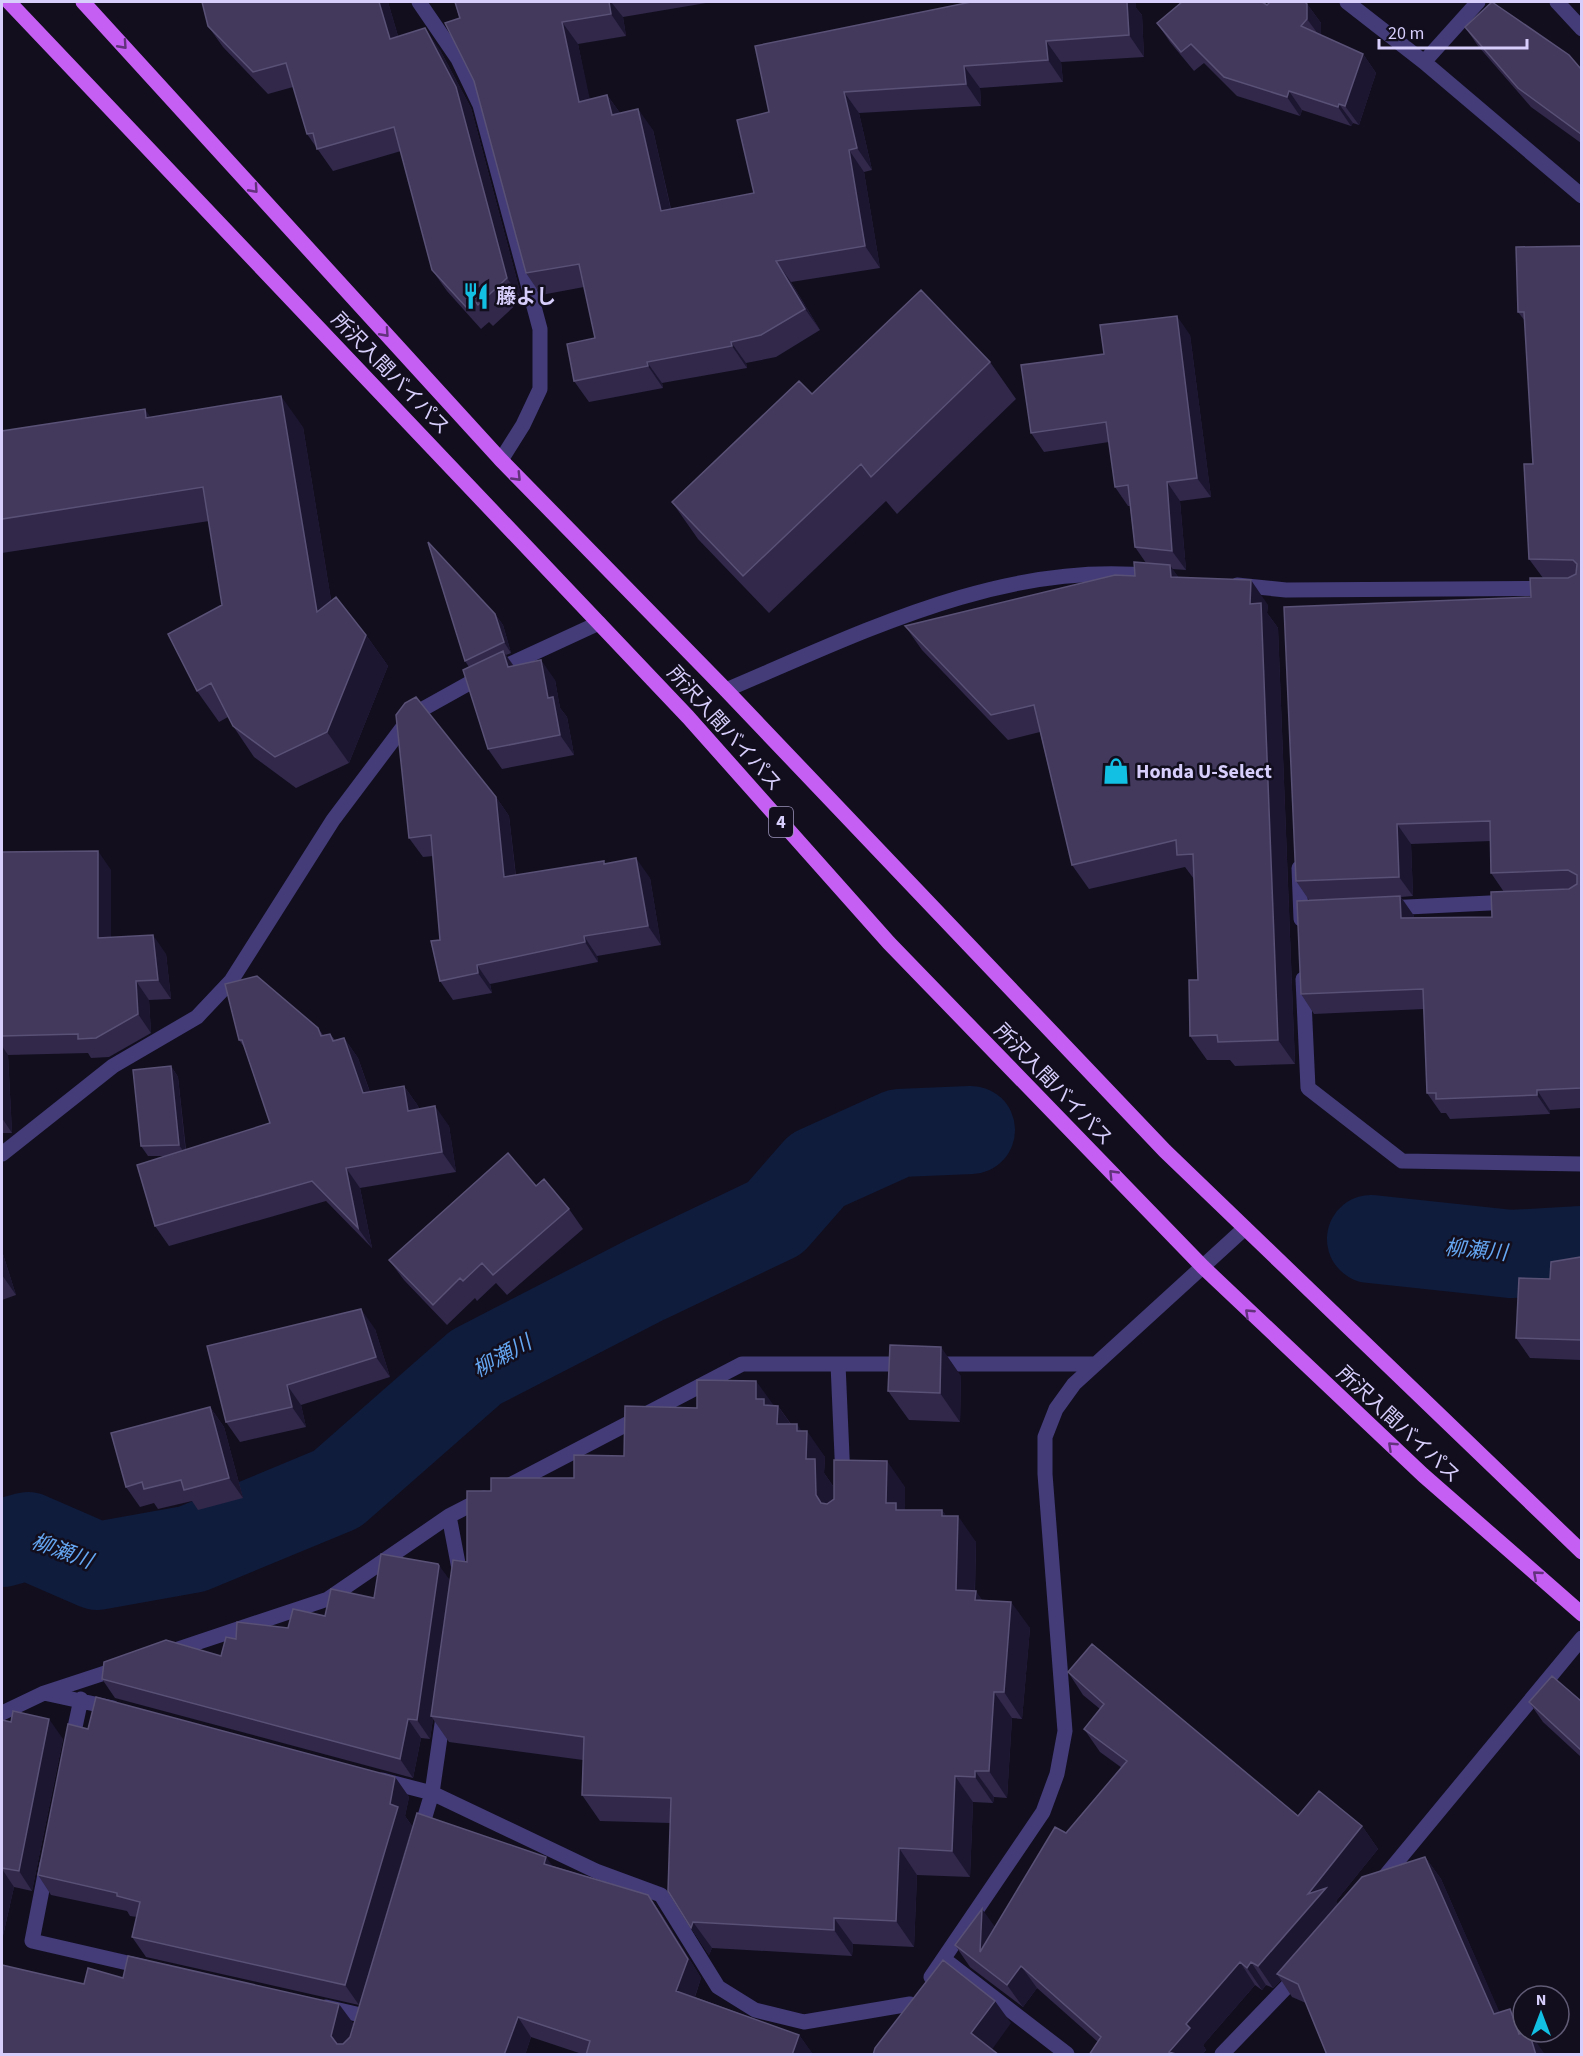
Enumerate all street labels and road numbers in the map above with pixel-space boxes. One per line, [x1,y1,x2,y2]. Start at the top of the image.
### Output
street label: 所沢入間バイパス [325,307,456,441]
street label: 所沢入間バイパス [660,660,788,797]
road number: 4 [769,807,793,837]
street label: 所沢入間バイパス [988,1018,1119,1152]
street label: 所沢入間バイパス [1330,1360,1466,1489]

